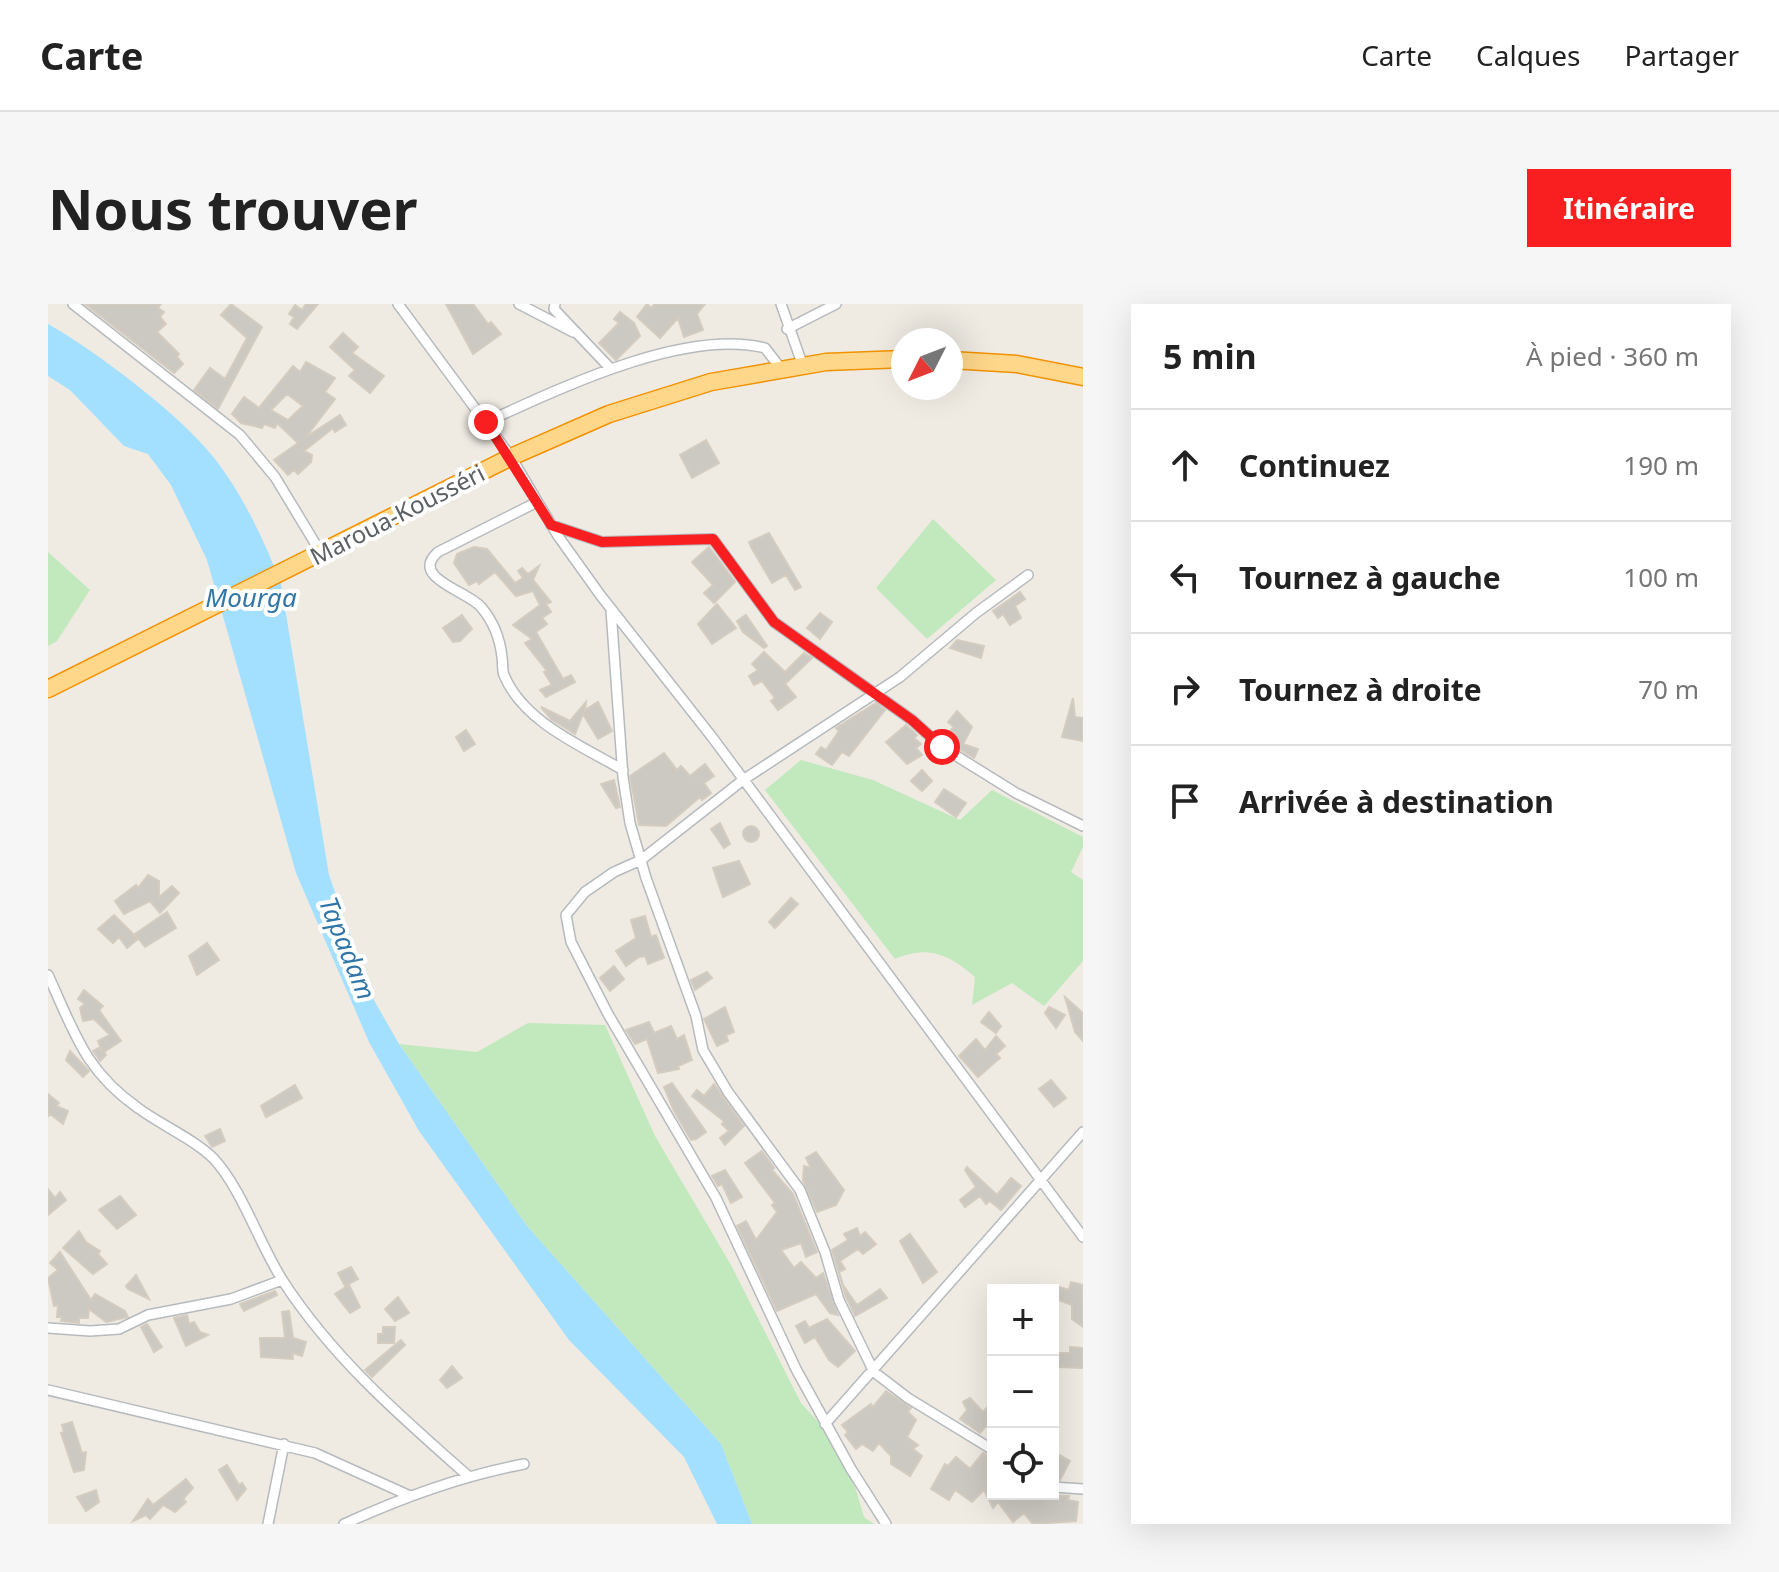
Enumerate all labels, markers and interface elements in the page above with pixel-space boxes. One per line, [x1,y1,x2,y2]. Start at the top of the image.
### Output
text: Carte [40,29,143,81]
text: Carte [1361,36,1432,74]
text: Calques [1476,36,1580,74]
text: Partager [1624,36,1739,74]
button: Itinéraire [1527,169,1731,247]
text: Nous trouver [48,170,418,246]
north arrow [891,328,963,400]
text: 5 min [1163,333,1257,379]
text: À pied · 360 m [1526,338,1699,374]
route end [468,404,504,440]
icon: ahead [1163,443,1207,487]
text: Continuez [1239,445,1390,486]
text: 190 m [1623,447,1699,483]
street label: Maroua-Kousséri [304,456,490,572]
icon: left [1163,555,1207,599]
text: Tournez à gauche [1239,557,1501,598]
text: 100 m [1623,559,1699,595]
water label: Mourga [205,579,297,615]
icon: right [1163,667,1207,711]
text: Tournez à droite [1239,669,1482,710]
text: 70 m [1638,671,1699,707]
route start [924,729,960,765]
icon: arrive [1163,779,1207,823]
text: Arrivée à destination [1239,781,1554,822]
water label: Tapadam [311,891,385,1005]
map controls [987,1284,1059,1500]
button: + [987,1284,1059,1356]
button: − [987,1356,1059,1428]
button: locate [987,1428,1059,1500]

